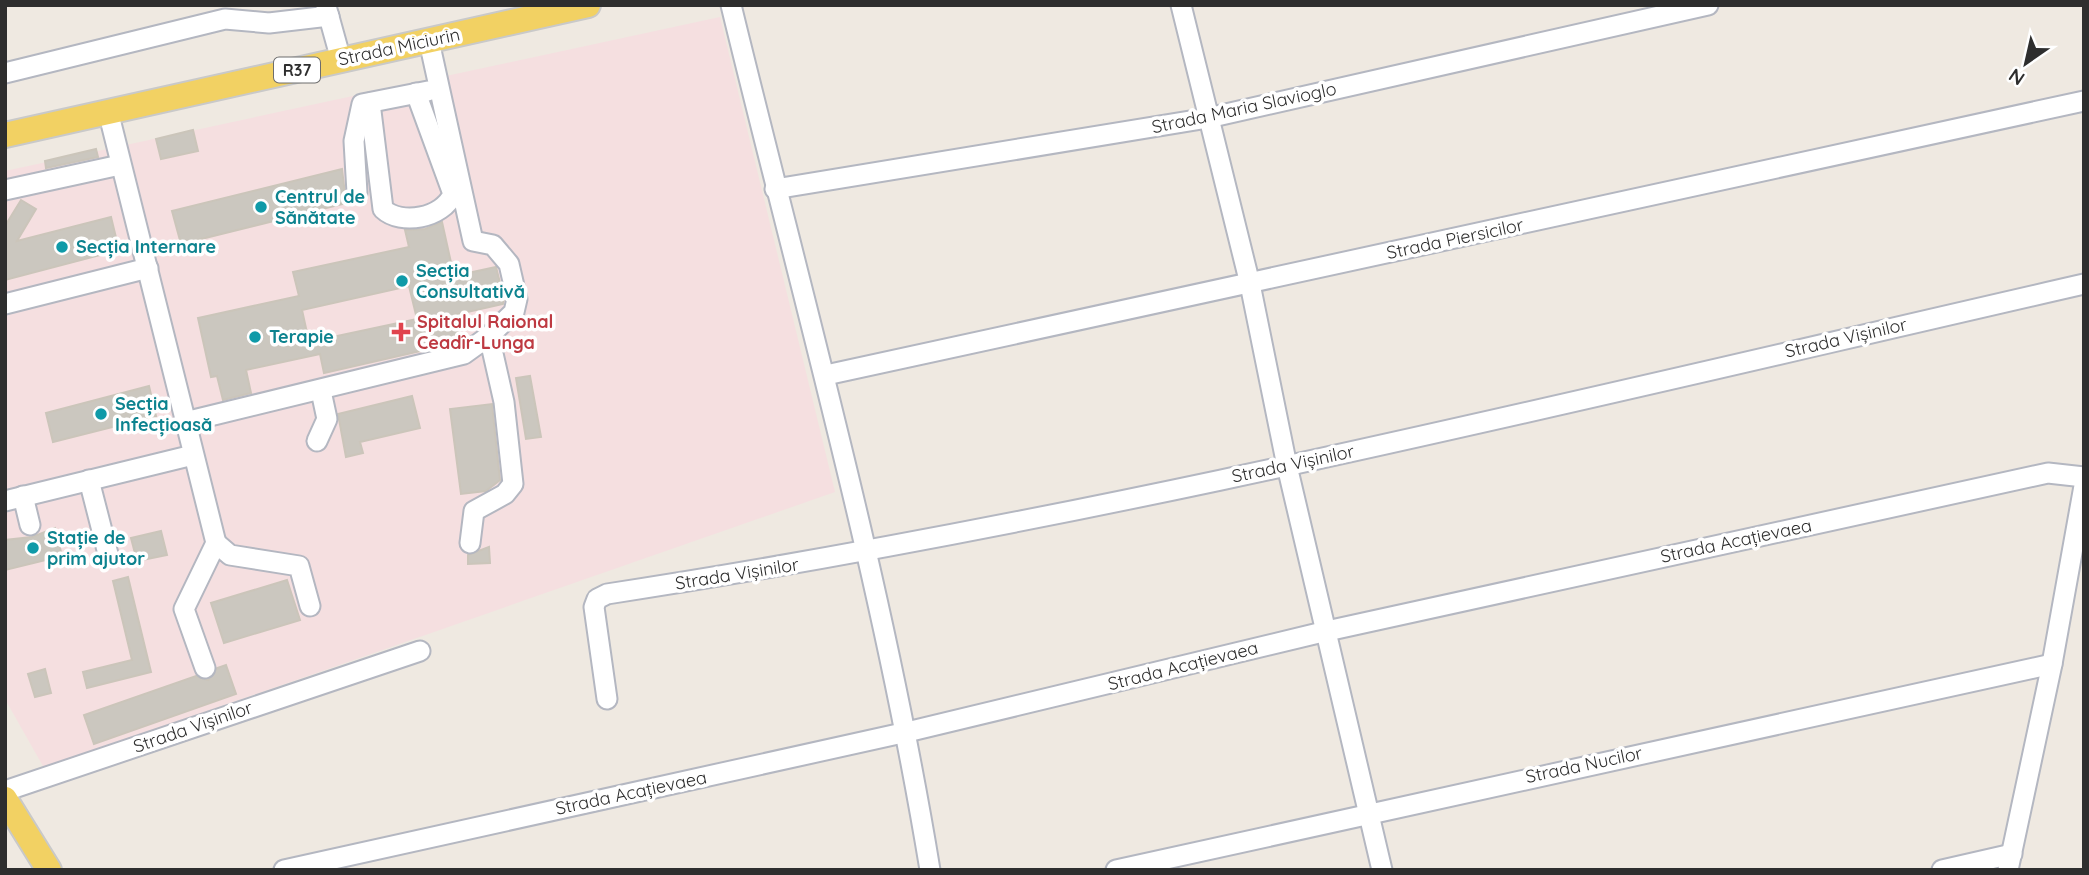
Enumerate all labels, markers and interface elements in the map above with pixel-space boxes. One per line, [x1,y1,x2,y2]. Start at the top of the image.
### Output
street label: Strada Miciurin [336,22,462,71]
north arrow [1991,28,2061,98]
road number: R37 [274,58,320,82]
text: N [2004,63,2029,91]
street label: Strada Maria Slavioglo [1149,77,1338,138]
place label: Centrul de Sănătate [275,185,365,229]
marker: Centrul de Sănătate [253,199,269,215]
street label: Strada Piersicilor [1384,213,1526,264]
place label: Secția Internare [76,235,216,259]
marker: Secția Internare [54,239,70,255]
place label: Secția Consultativă [416,259,525,303]
marker: Secția Consultativă [394,273,410,289]
place label: Spitalul Raional Ceadîr-Lunga [417,310,553,354]
street label: Strada Vișinilor [1783,312,1909,363]
marker: Spitalul Raional Ceadîr-Lunga [391,322,411,342]
place label: Terapie [269,325,334,348]
marker: Terapie [247,329,263,345]
place label: Secția Infecțioasă [115,392,212,437]
marker: Secția Infecțioasă [93,406,109,422]
street label: Strada Vișinilor [1230,439,1356,488]
street label: Strada Acațievaea [1658,513,1814,568]
place label: Stație de prim ajutor [47,526,145,570]
marker: Stație de prim ajutor [25,540,41,556]
street label: Strada Vișinilor [674,552,800,595]
street label: Strada Acațievaea [1105,636,1260,695]
street label: Strada Vișinilor [130,695,256,758]
street label: Strada Nucilor [1523,741,1644,788]
street label: Strada Acațievaea [553,765,709,820]

